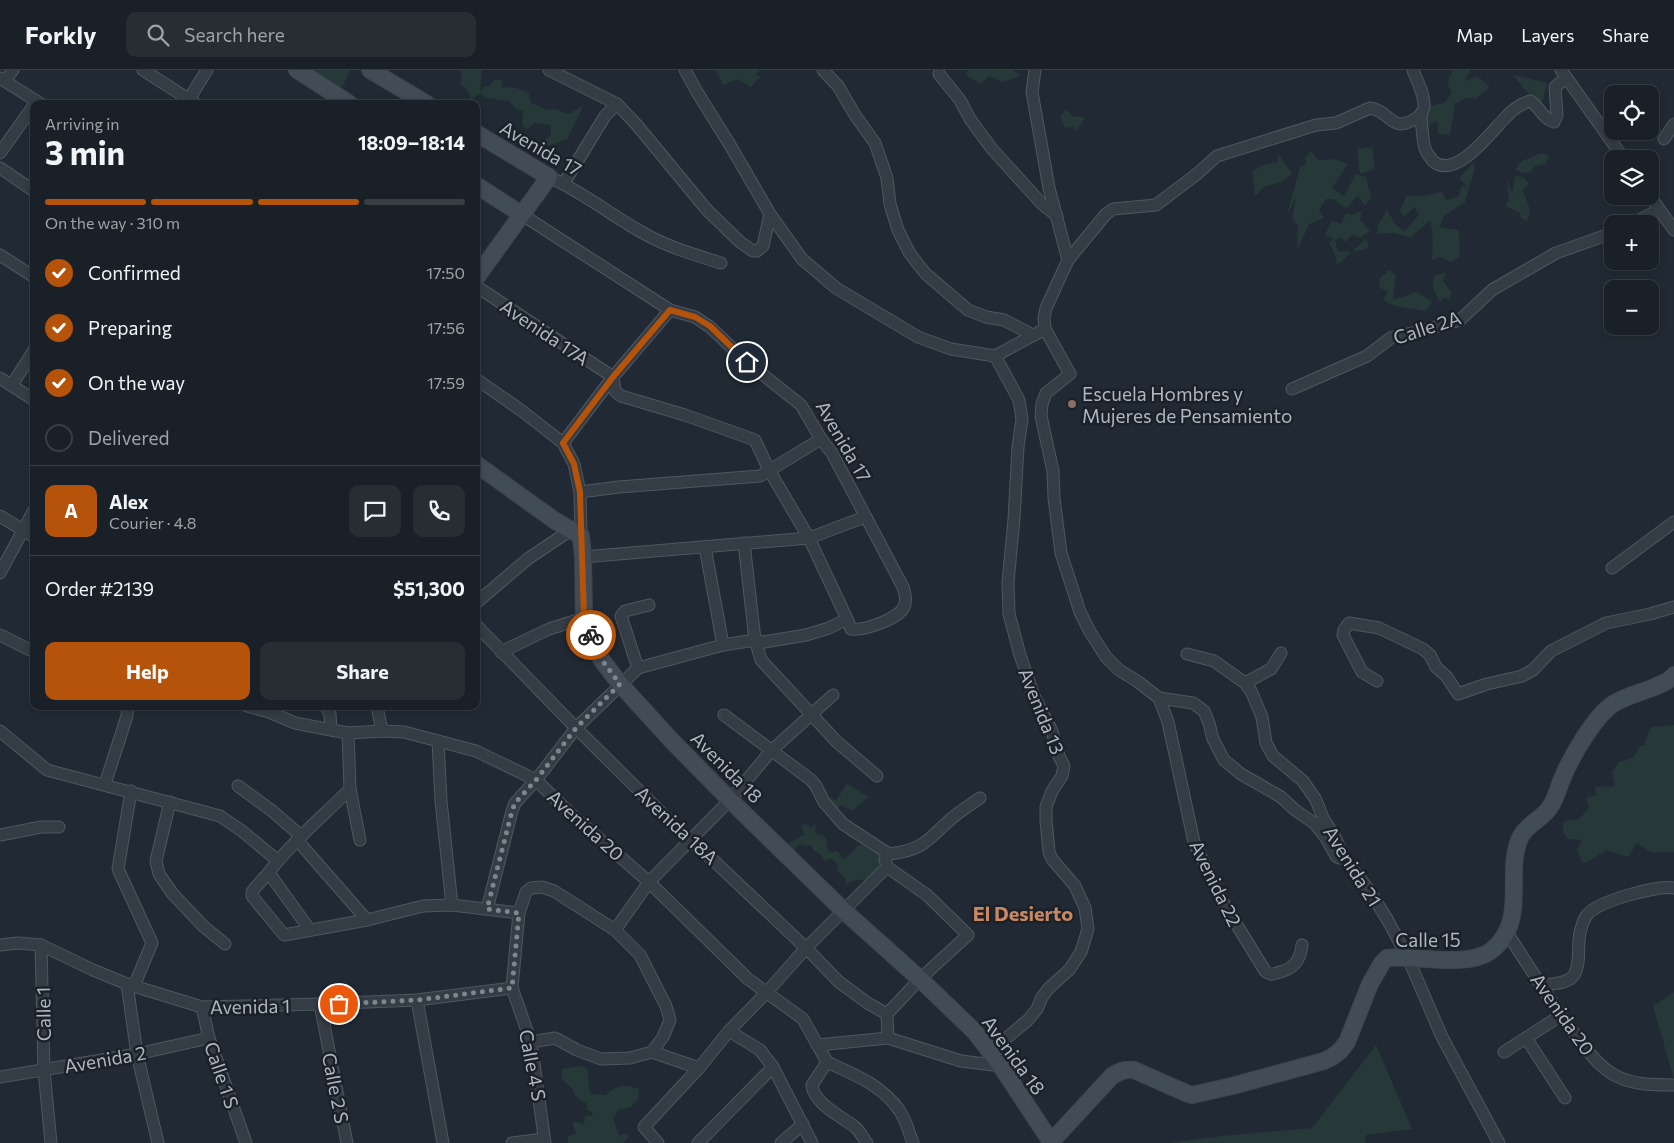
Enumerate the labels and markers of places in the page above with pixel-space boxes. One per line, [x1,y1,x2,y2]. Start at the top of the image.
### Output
pin [726,341,768,383]
place label: Escuela Hombres y Mujeres de Pensamiento [1082,382,1292,427]
marker: Escuela Hombres y Mujeres de Pensamiento [1066,398,1078,410]
pin [318,983,360,1025]

